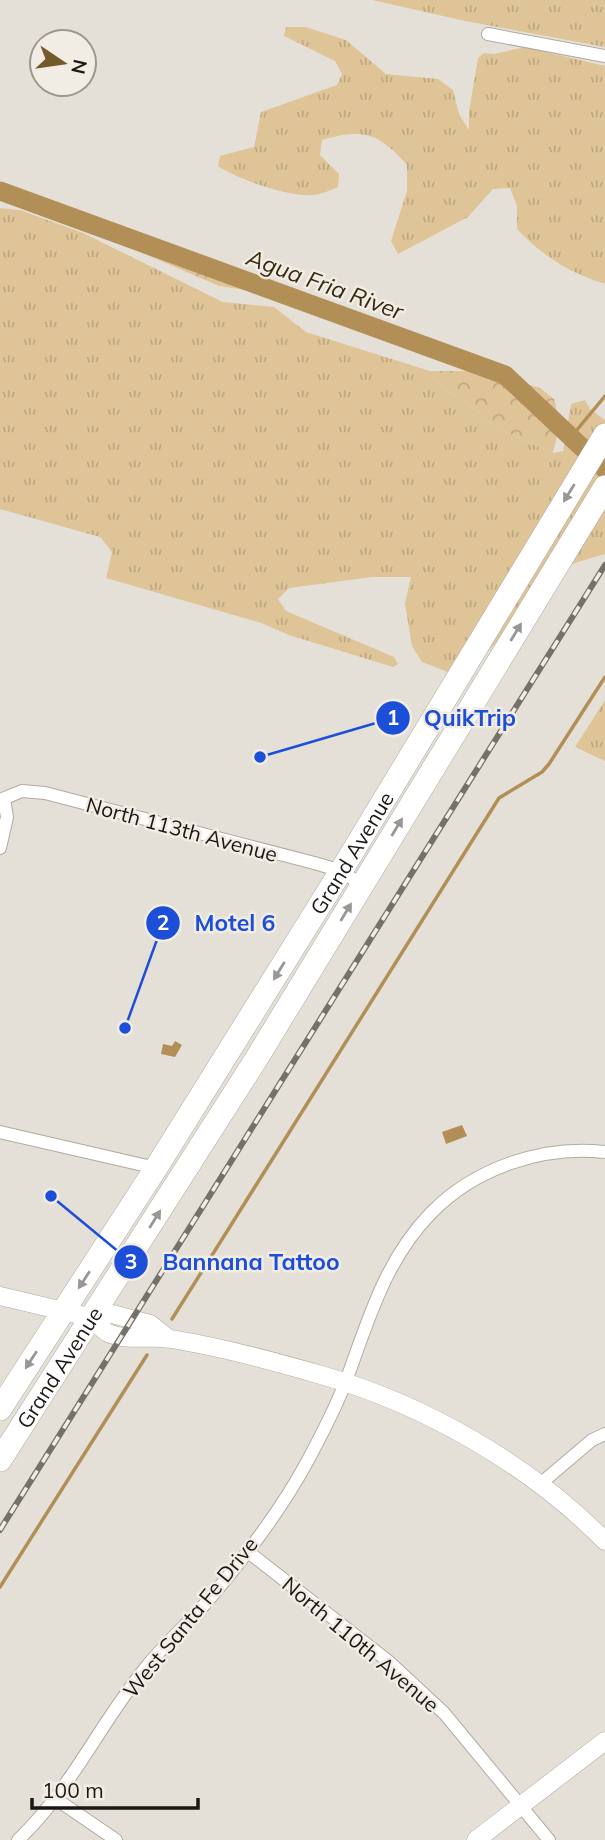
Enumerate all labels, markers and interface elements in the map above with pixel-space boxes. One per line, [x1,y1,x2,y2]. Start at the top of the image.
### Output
north arrow [28,28,98,98]
text: N [66,57,93,77]
water label: Agua Fria River [242,242,409,326]
one-way arrow [562,483,575,503]
one-way arrow [509,623,522,642]
callout: QuikTrip [375,696,530,740]
text: QuikTrip [424,703,516,732]
text: 1 [387,704,399,730]
street label: Grand Avenue [304,787,399,919]
street label: North 113th Avenue [83,791,281,867]
one-way arrow [391,817,404,836]
callout: Motel 6 [145,901,289,945]
one-way arrow [339,902,352,921]
text: Motel 6 [195,908,275,937]
text: 2 [157,909,169,935]
one-way arrow [272,961,285,980]
one-way arrow [149,1209,162,1228]
callout: Bannana Tattoo [113,1240,353,1284]
text: Bannana Tattoo [162,1247,340,1276]
text: 3 [125,1248,137,1274]
one-way arrow [78,1270,91,1289]
street label: Grand Avenue [11,1302,108,1433]
one-way arrow [25,1350,38,1370]
street label: West Santa Fe Drive [117,1531,263,1703]
street label: North 110th Avenue [277,1571,445,1717]
scale bar [32,1766,198,1810]
text: 100 m [42,1777,104,1803]

